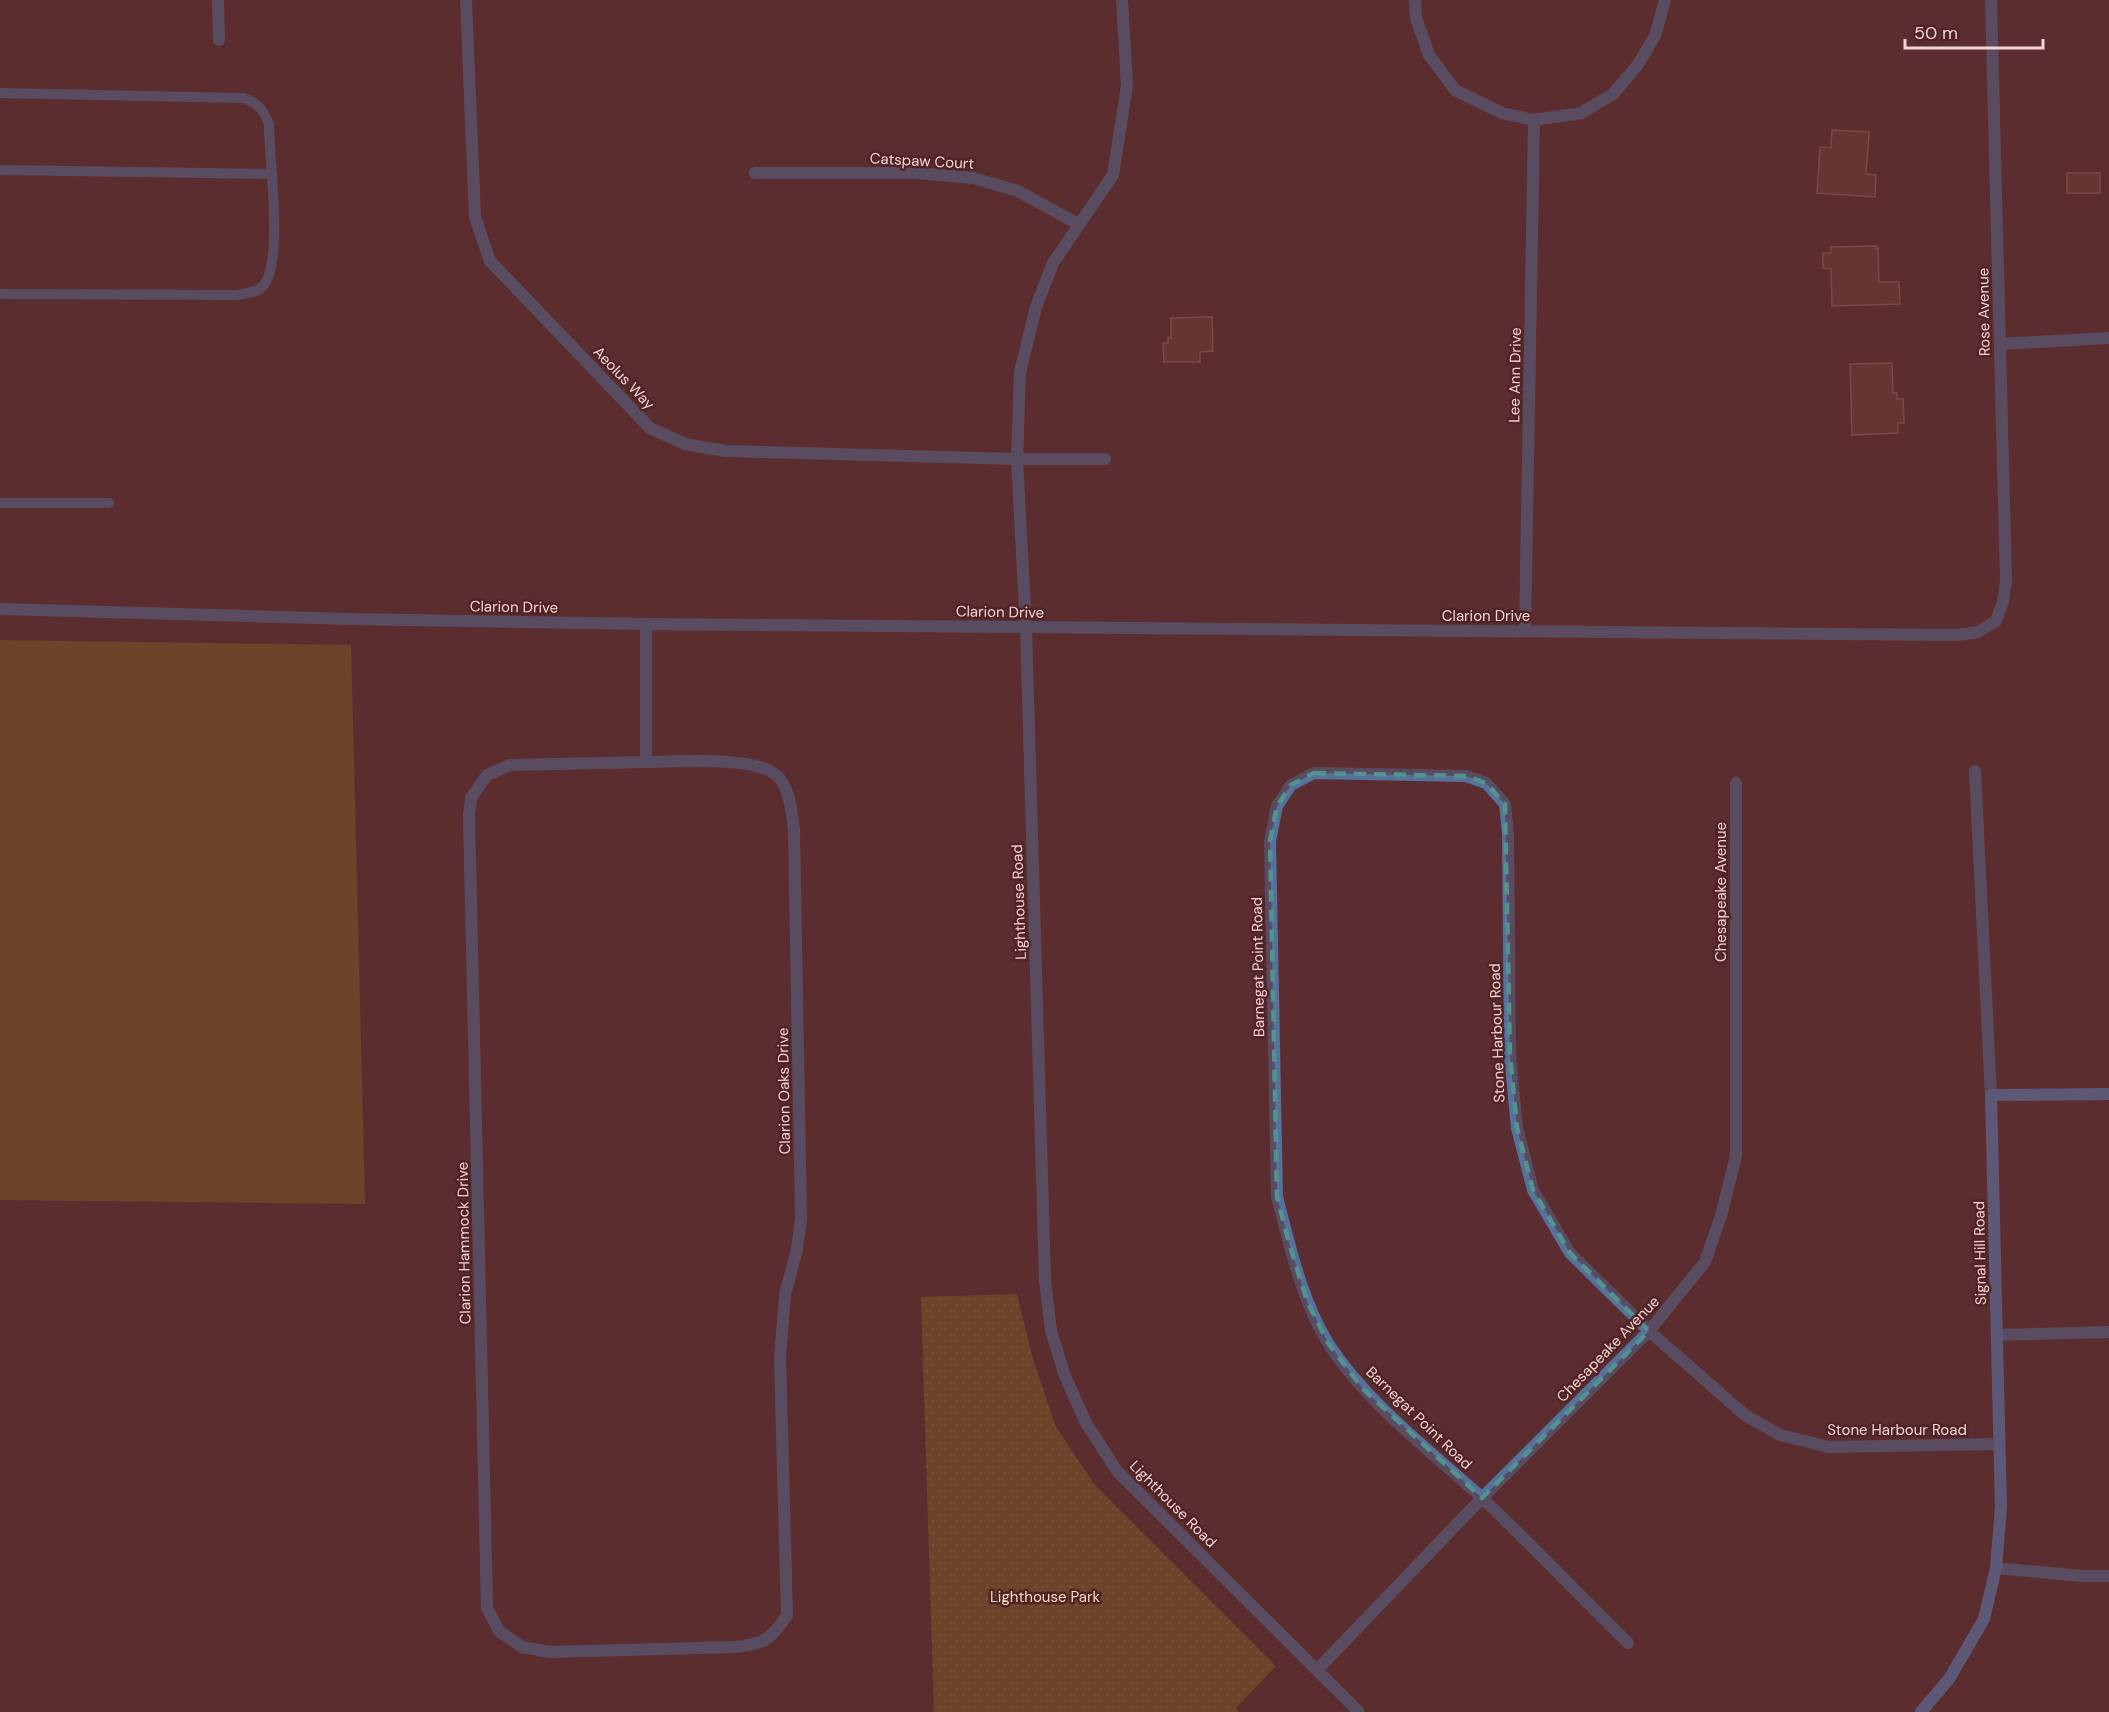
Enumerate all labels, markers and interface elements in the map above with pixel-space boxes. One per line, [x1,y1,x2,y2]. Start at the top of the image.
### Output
scale bar [1905,12,2043,50]
text: 50 m [1914,21,1958,45]
street label: Catspaw Court [869,148,975,174]
street label: Rose Avenue [1973,268,1995,356]
street label: Lee Ann Drive [1504,327,1526,423]
street label: Aeolus Way [589,342,660,414]
street label: Clarion Drive [470,596,558,618]
street label: Clarion Drive [956,601,1044,623]
street label: Clarion Drive [1442,606,1530,626]
street label: Chesapeake Avenue [1711,822,1731,962]
street label: Lighthouse Road [1007,844,1031,960]
street label: Barnegat Point Road [1247,897,1269,1037]
street label: Stone Harbour Road [1485,963,1509,1103]
street label: Clarion Oaks Drive [773,1027,795,1155]
street label: Clarion Hammock Drive [453,1162,475,1324]
street label: Signal Hill Road [1969,1201,1991,1305]
street label: Chesapeake Avenue [1552,1292,1664,1406]
street label: Barnegat Point Road [1362,1362,1476,1474]
street label: Stone Harbour Road [1827,1420,1967,1440]
street label: Lighthouse Road [1125,1456,1221,1552]
park label: Lighthouse Park [990,1587,1101,1607]

